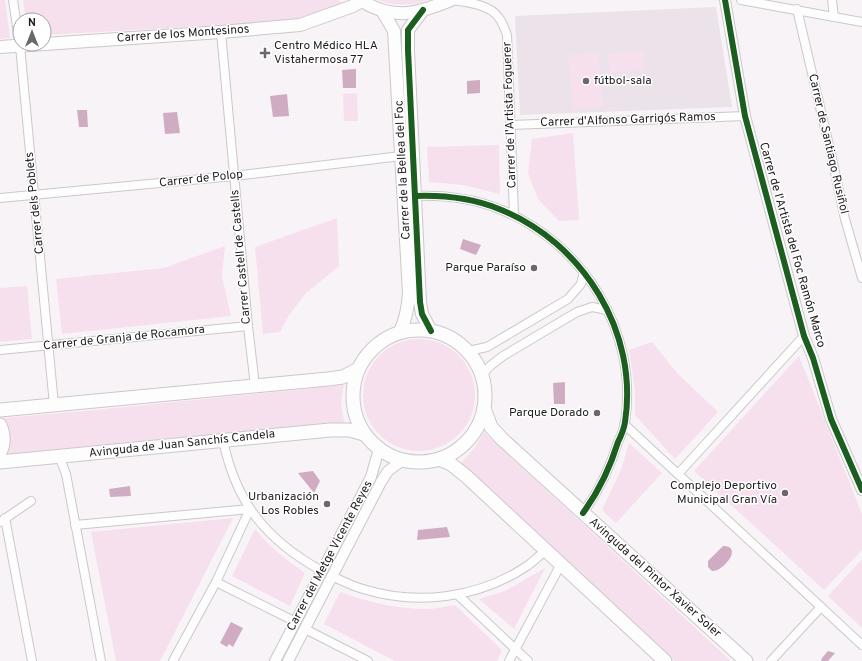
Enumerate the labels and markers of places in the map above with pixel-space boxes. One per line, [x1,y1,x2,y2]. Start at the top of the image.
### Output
place label: Centro Médico HLA Vistahermosa 77 [274,38,378,68]
marker: Centro Médico HLA Vistahermosa 77 [259,47,271,59]
place label: fútbol-sala [594,73,652,89]
marker: fútbol-sala [581,76,591,86]
place label: Parque Paraíso [445,260,526,276]
marker: Parque Paraíso [529,263,539,273]
place label: Parque Dorado [509,405,589,421]
marker: Parque Dorado [592,408,602,418]
place label: Complejo Deportivo Municipal Gran Vía [670,478,777,508]
marker: Complejo Deportivo Municipal Gran Vía [780,488,790,498]
place label: Urbanización Los Robles [248,489,319,519]
marker: Urbanización Los Robles [322,499,332,509]

